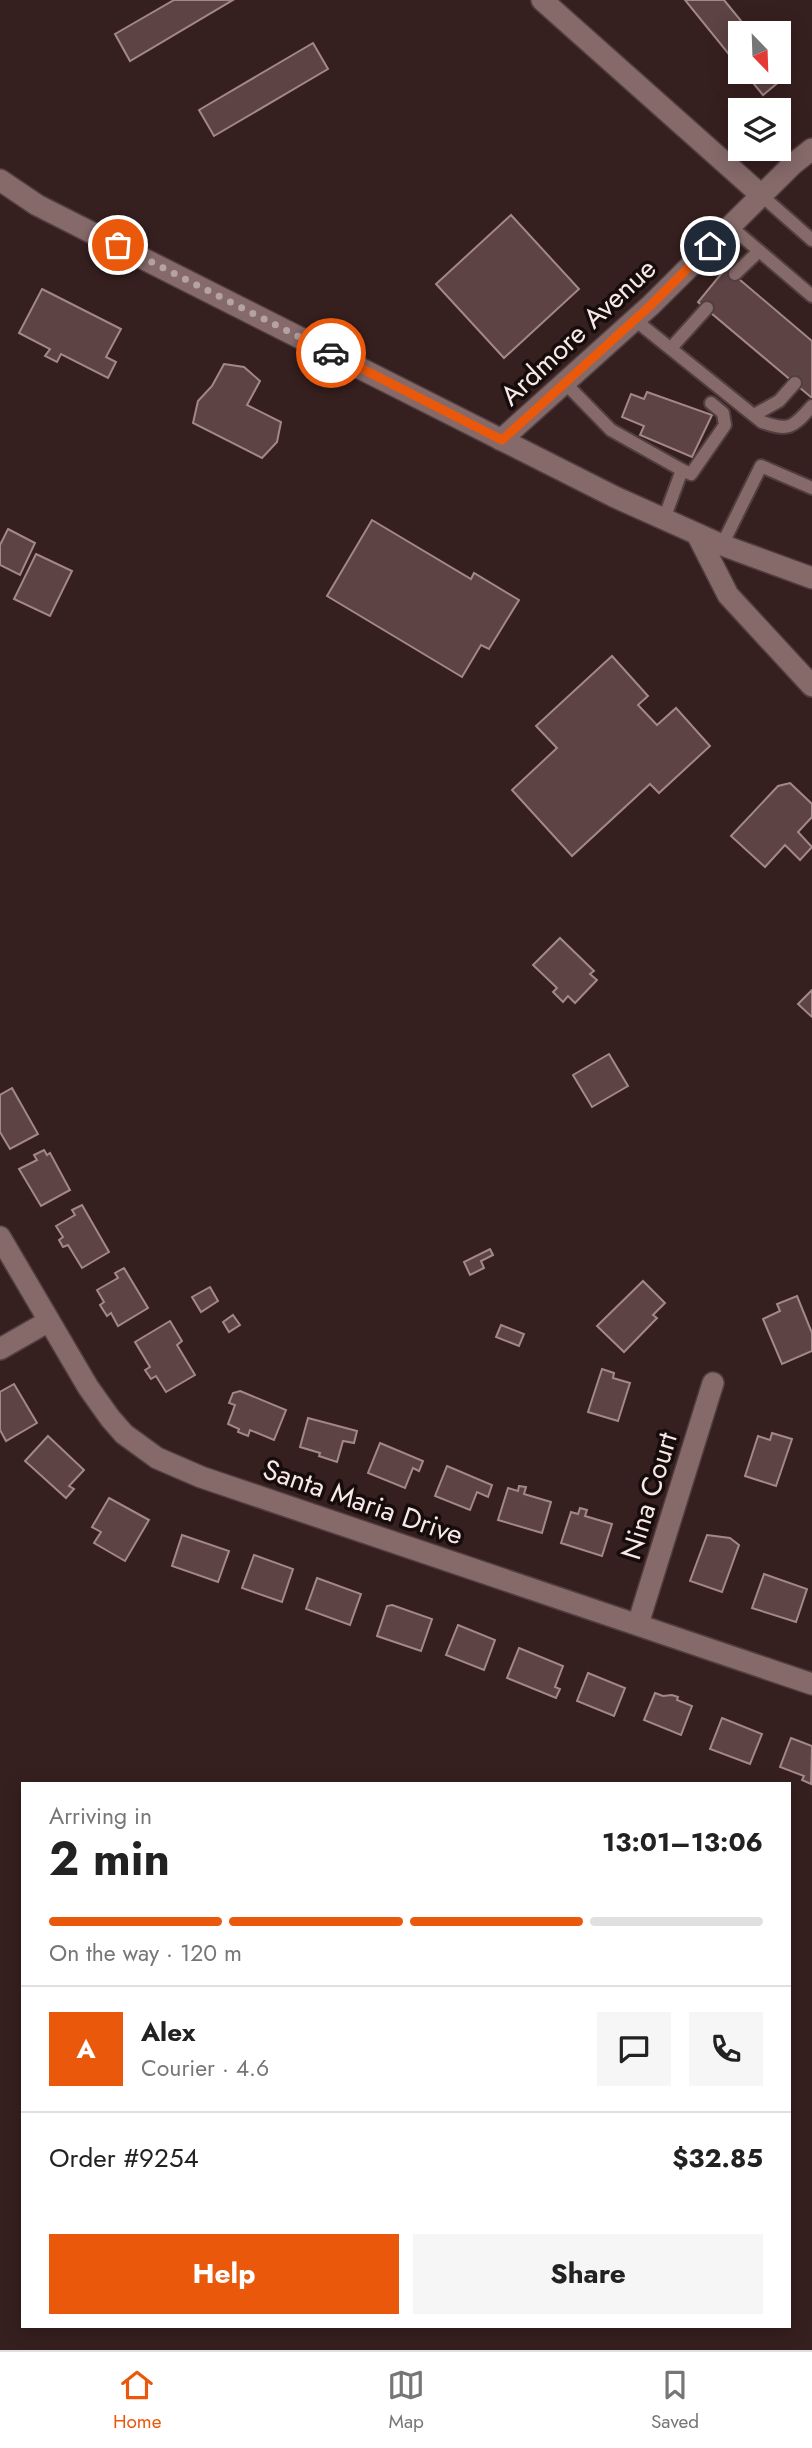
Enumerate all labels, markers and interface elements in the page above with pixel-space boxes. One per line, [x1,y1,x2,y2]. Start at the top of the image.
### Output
north arrow [728,21,791,84]
map controls [728,21,791,161]
button: layers [728,98,791,161]
pin [88,215,148,275]
pin [680,216,740,276]
icon: bag [99,226,137,264]
icon: home [691,227,729,265]
street label: Ardmore Avenue [491,249,665,415]
courier [296,318,366,388]
icon: car [312,334,350,372]
street label: Nina Court [610,1427,688,1565]
street label: Santa Maria Drive [257,1449,469,1555]
text: Arriving in [49,1799,152,1833]
text: 13:01–13:06 [602,1823,763,1861]
text: 2 min [49,1826,170,1892]
text: On the way · 120 m [49,1936,242,1970]
button: chat [597,2012,671,2086]
button: phone [689,2012,763,2086]
text: Alex [141,2013,195,2051]
text: A [76,2030,96,2068]
text: Courier · 4.6 [141,2051,269,2085]
text: Order #9254 [49,2139,199,2177]
text: $32.85 [672,2139,763,2177]
button: Help [49,2234,399,2314]
button: Share [413,2234,763,2314]
tab: Home [113,2366,161,2435]
tab: Map [387,2366,425,2435]
tab: Saved [651,2366,699,2435]

